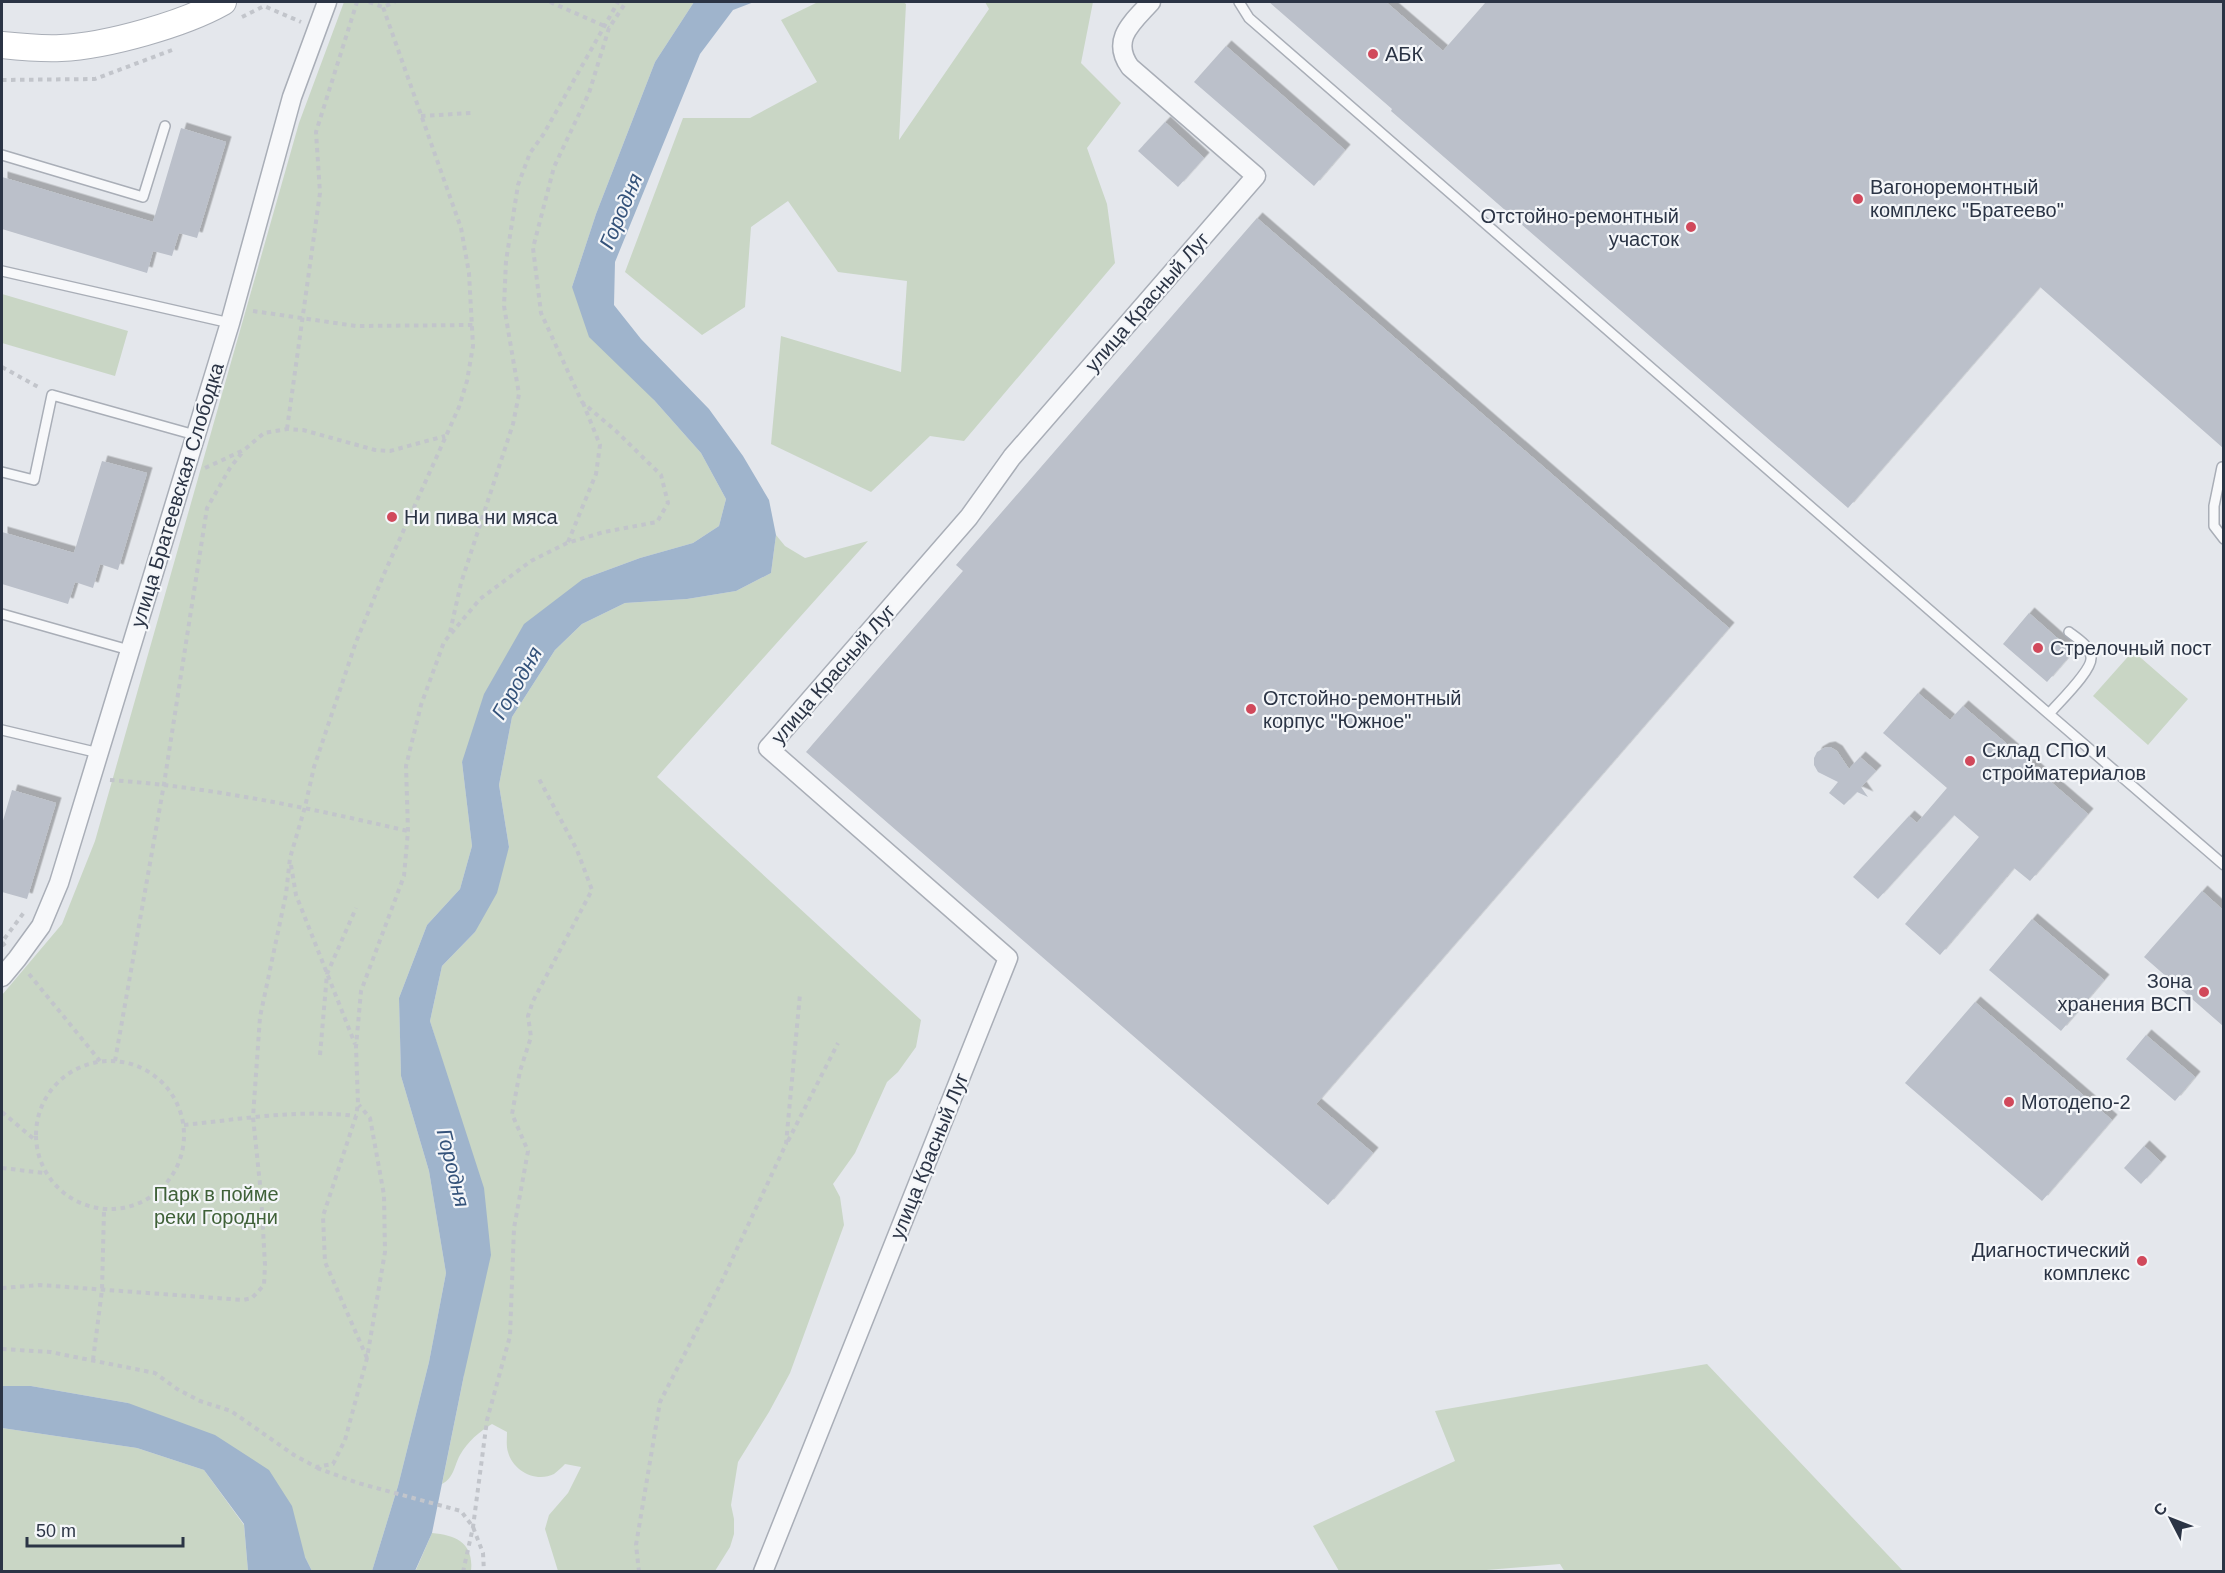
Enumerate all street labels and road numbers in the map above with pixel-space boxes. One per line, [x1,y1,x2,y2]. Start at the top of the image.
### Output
street label: улица Красный Луг [1081,228,1213,376]
street label: улица Братеевская Слободка [126,359,228,630]
street label: улица Красный Луг [767,600,899,748]
street label: улица Красный Луг [886,1070,972,1242]

